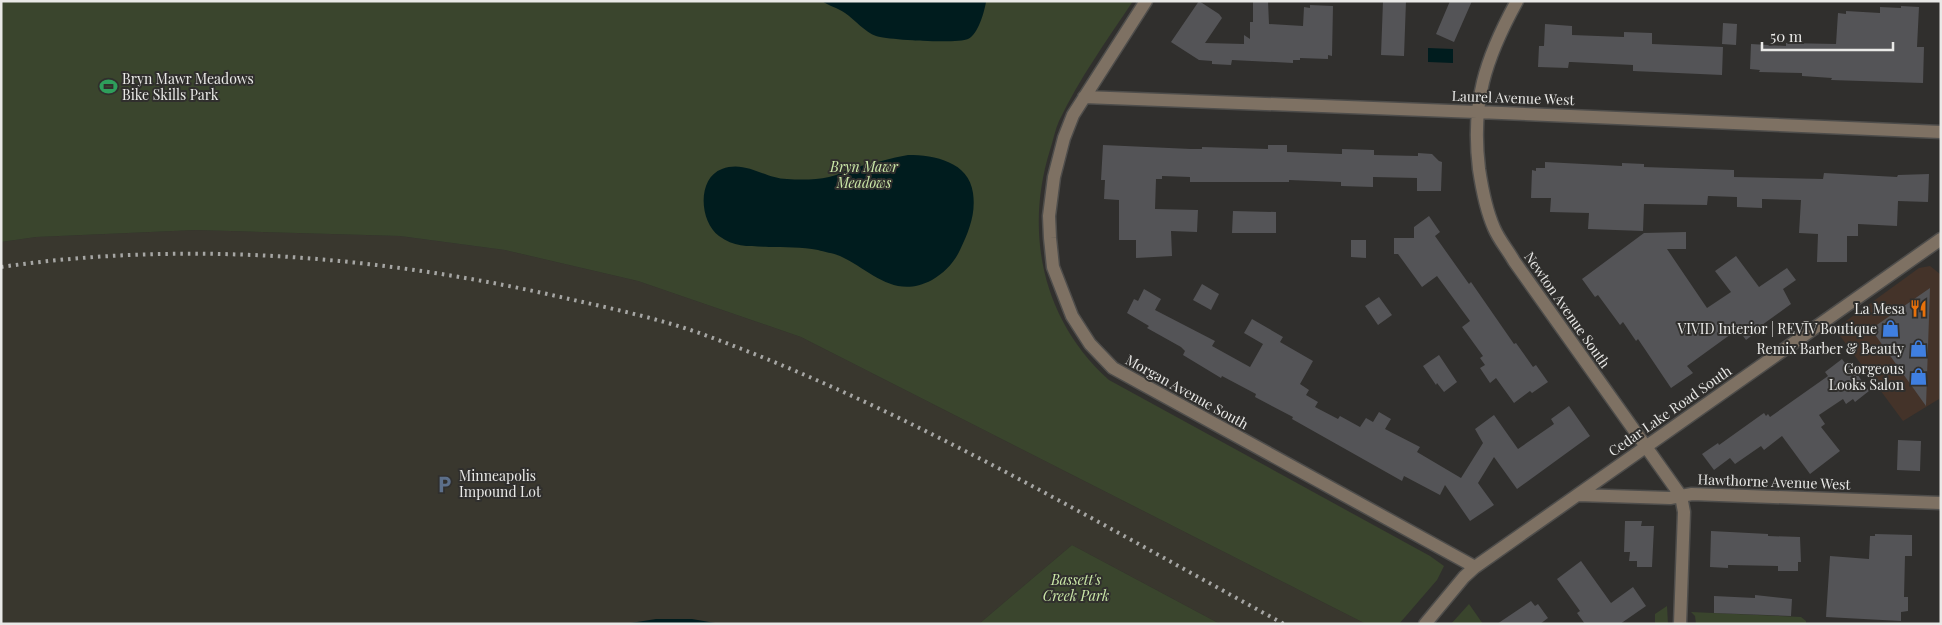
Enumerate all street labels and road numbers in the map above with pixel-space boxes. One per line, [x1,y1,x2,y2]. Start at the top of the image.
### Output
street label: Laurel Avenue West [1451,86,1576,109]
street label: Newton Avenue South [1520,248,1615,372]
street label: Morgan Avenue South [1122,350,1253,434]
street label: Cedar Lake Road South [1604,360,1736,460]
street label: Hawthorne Avenue West [1697,469,1852,494]

